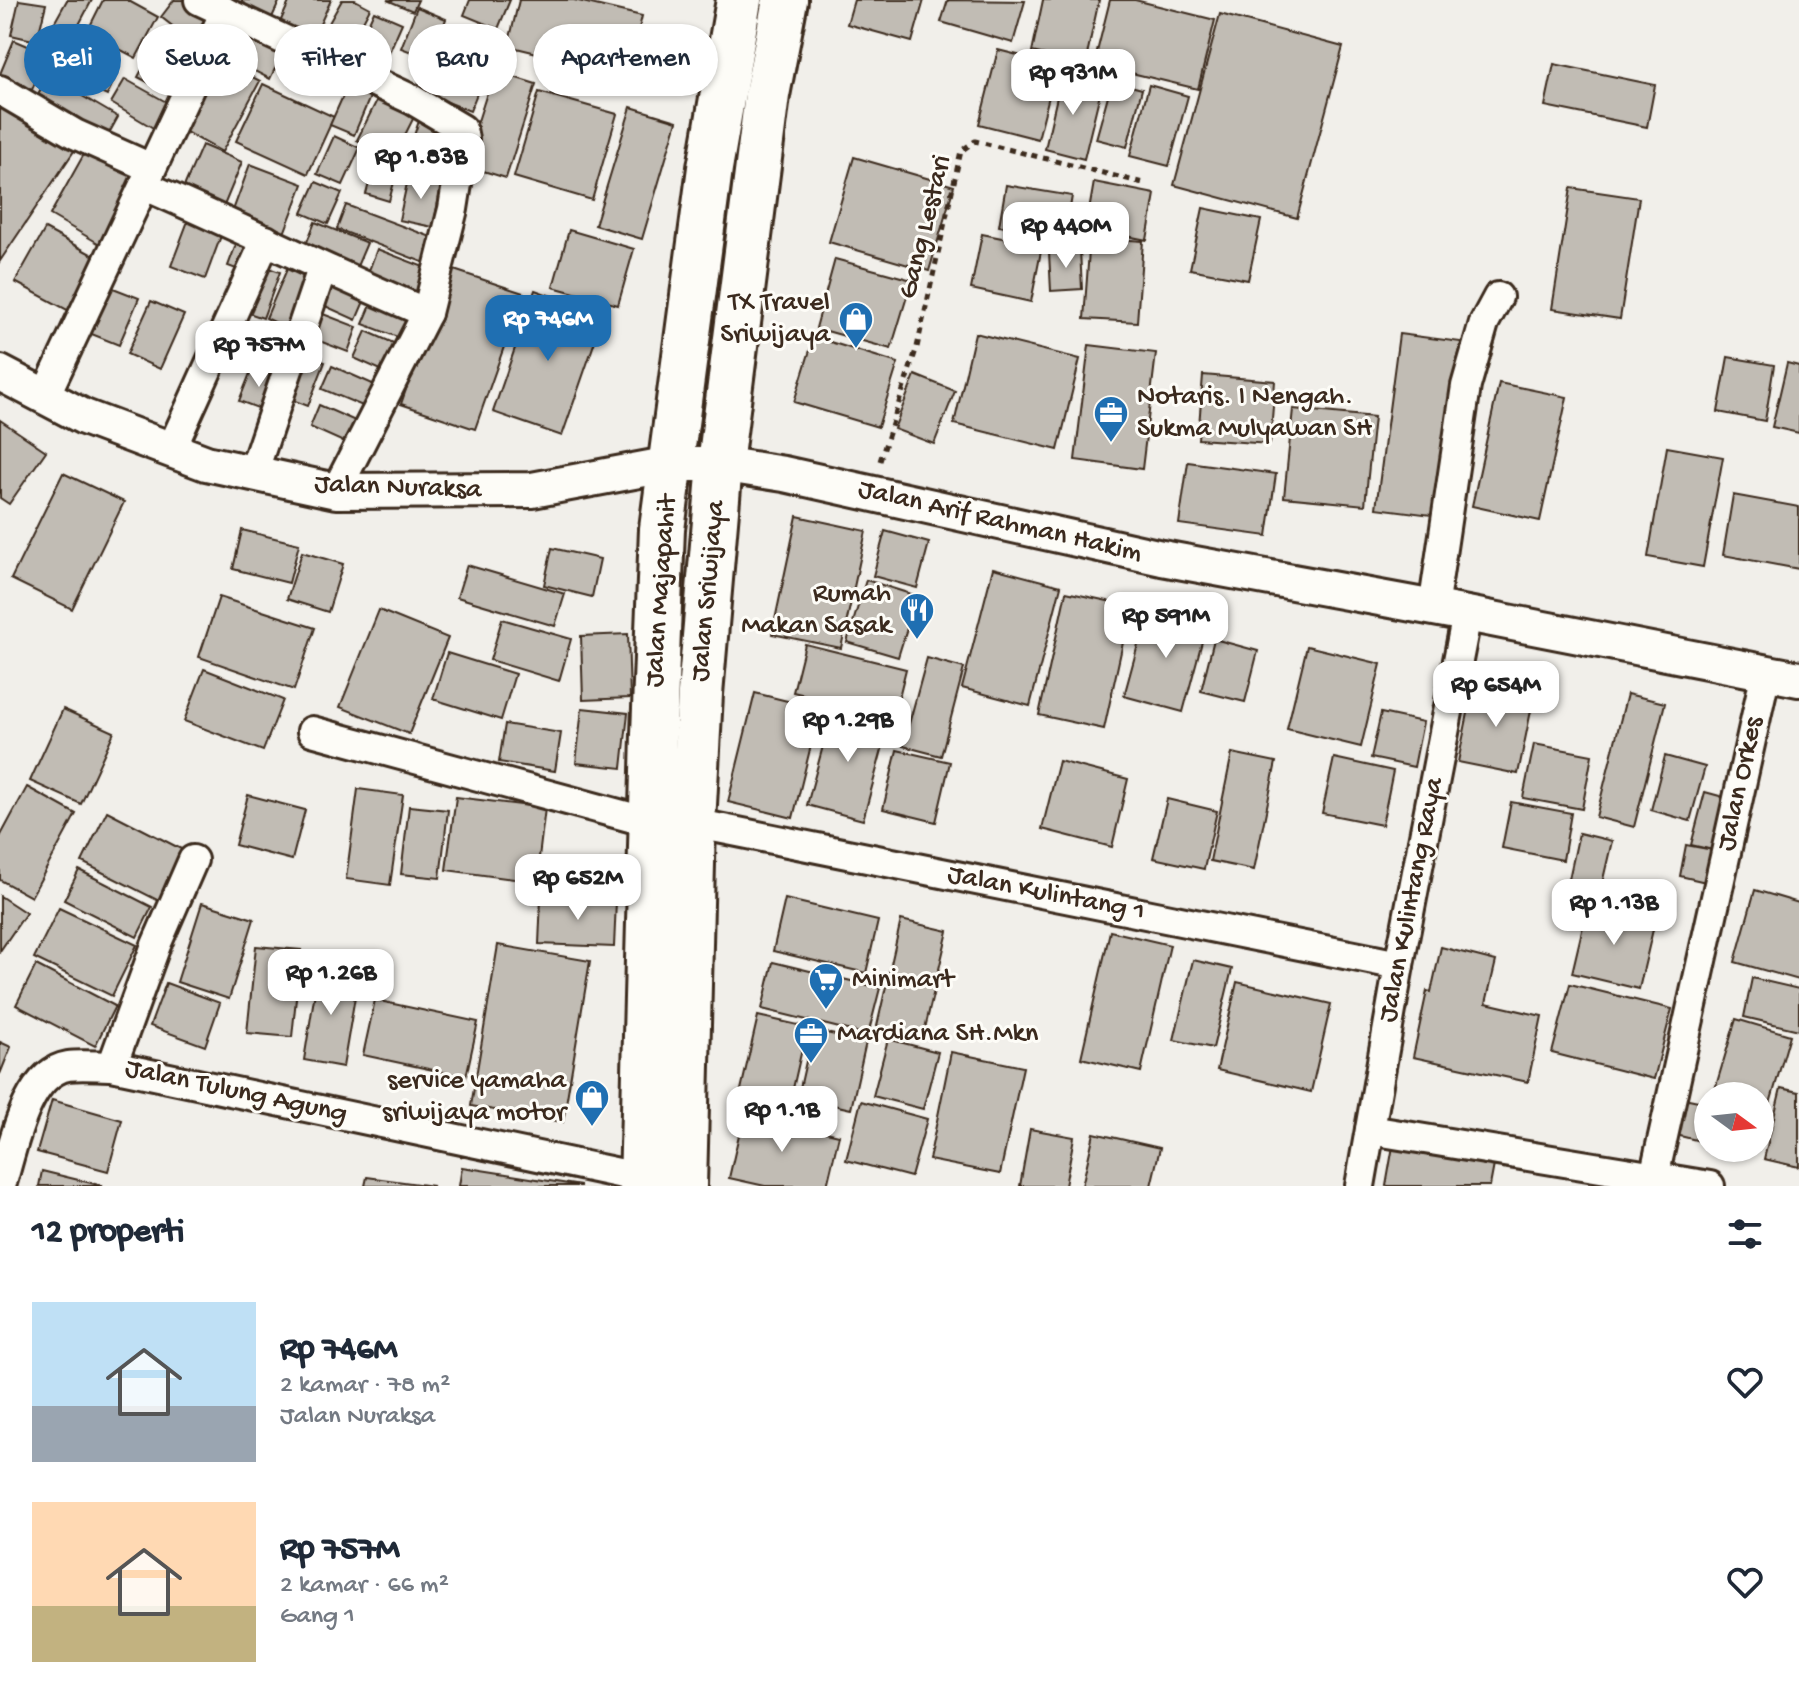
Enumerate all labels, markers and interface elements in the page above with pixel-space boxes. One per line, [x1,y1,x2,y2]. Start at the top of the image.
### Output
chip: Beli [24,24,121,96]
chip: Sewa [137,24,258,96]
chip: Filter [274,24,392,96]
chip: Baru [408,24,517,96]
chip: Apartemen [533,24,718,96]
pin: Rp 931M [999,49,1147,117]
text: Rp 931M [1029,59,1117,90]
pin: Rp 1.83B [338,133,504,201]
text: Rp 1.83B [375,143,467,174]
street label: Gang Lestari [892,152,960,302]
pin: Rp 440M [992,202,1140,270]
text: Rp 440M [1021,212,1111,243]
place label: TX Travel Sriwijaya [720,287,831,352]
pin: Rp 746M [474,295,622,363]
shop icon: TX Travel Sriwijaya [837,300,875,350]
text: Rp 746M [503,305,593,336]
pin: Rp 757M [185,321,333,389]
text: Rp 757M [213,331,305,362]
place label: Notaris. I Nengah. Sukma Mulyawan SH [1137,381,1373,446]
office icon: Notaris. I Nengah. Sukma Mulyawan SH [1092,394,1130,444]
street label: Jalan Nuraksa [314,469,484,507]
street label: Jalan Arif Rahman Hakim [855,473,1145,571]
street label: Jalan Majapahit [639,491,685,688]
street label: Jalan Sriwijaya [685,498,733,683]
place label: Rumah Makan Sasak [741,578,894,643]
restaurant icon: Rumah Makan Sasak [898,591,936,641]
pin: Rp 591M [1092,592,1240,660]
text: Rp 591M [1122,602,1210,633]
pin: Rp 654M [1422,661,1570,729]
text: Rp 654M [1451,671,1541,702]
pin: Rp 1.29B [765,696,931,764]
text: Rp 1.29B [803,706,893,737]
street label: Jalan Orkes [1711,713,1771,854]
street label: Jalan Kulintang Raya [1372,773,1452,1025]
pin: Rp 652M [504,854,652,922]
street label: Jalan Kulintang 1 [945,859,1147,929]
text: Rp 652M [533,864,623,895]
pin: Rp 1.13B [1531,879,1697,947]
text: Rp 1.13B [1570,889,1658,920]
pin: Rp 1.26B [248,949,414,1017]
text: Rp 1.26B [286,959,376,990]
supermarket icon: Minimart [807,961,845,1011]
place label: Minimart [852,964,956,997]
office icon: Mardiana SH.Mkn [792,1015,830,1065]
place label: Mardiana SH.Mkn [837,1018,1039,1051]
street label: Jalan Tulung Agung [122,1052,350,1132]
place label: service yamaha sriwijaya motor [382,1065,568,1130]
shop icon: service yamaha sriwijaya motor [573,1078,611,1128]
north arrow [1694,1082,1774,1162]
map controls [1694,1082,1774,1162]
pin: Rp 1.1B [708,1086,856,1154]
text: Rp 1.1B [744,1096,820,1127]
icon: filters [1723,1212,1767,1256]
text: 12 properti [32,1214,184,1254]
text: Rp 746M [280,1331,397,1371]
icon: home [96,1334,192,1430]
icon: heart [1723,1360,1767,1404]
text: 2 kamar · 78 m² [280,1371,450,1402]
text: Jalan Nuraksa [280,1402,435,1433]
text: Rp 757M [280,1531,399,1571]
icon: home [96,1534,192,1630]
icon: heart [1723,1560,1767,1604]
text: 2 kamar · 66 m² [280,1571,449,1602]
text: Gang 1 [280,1602,355,1633]

